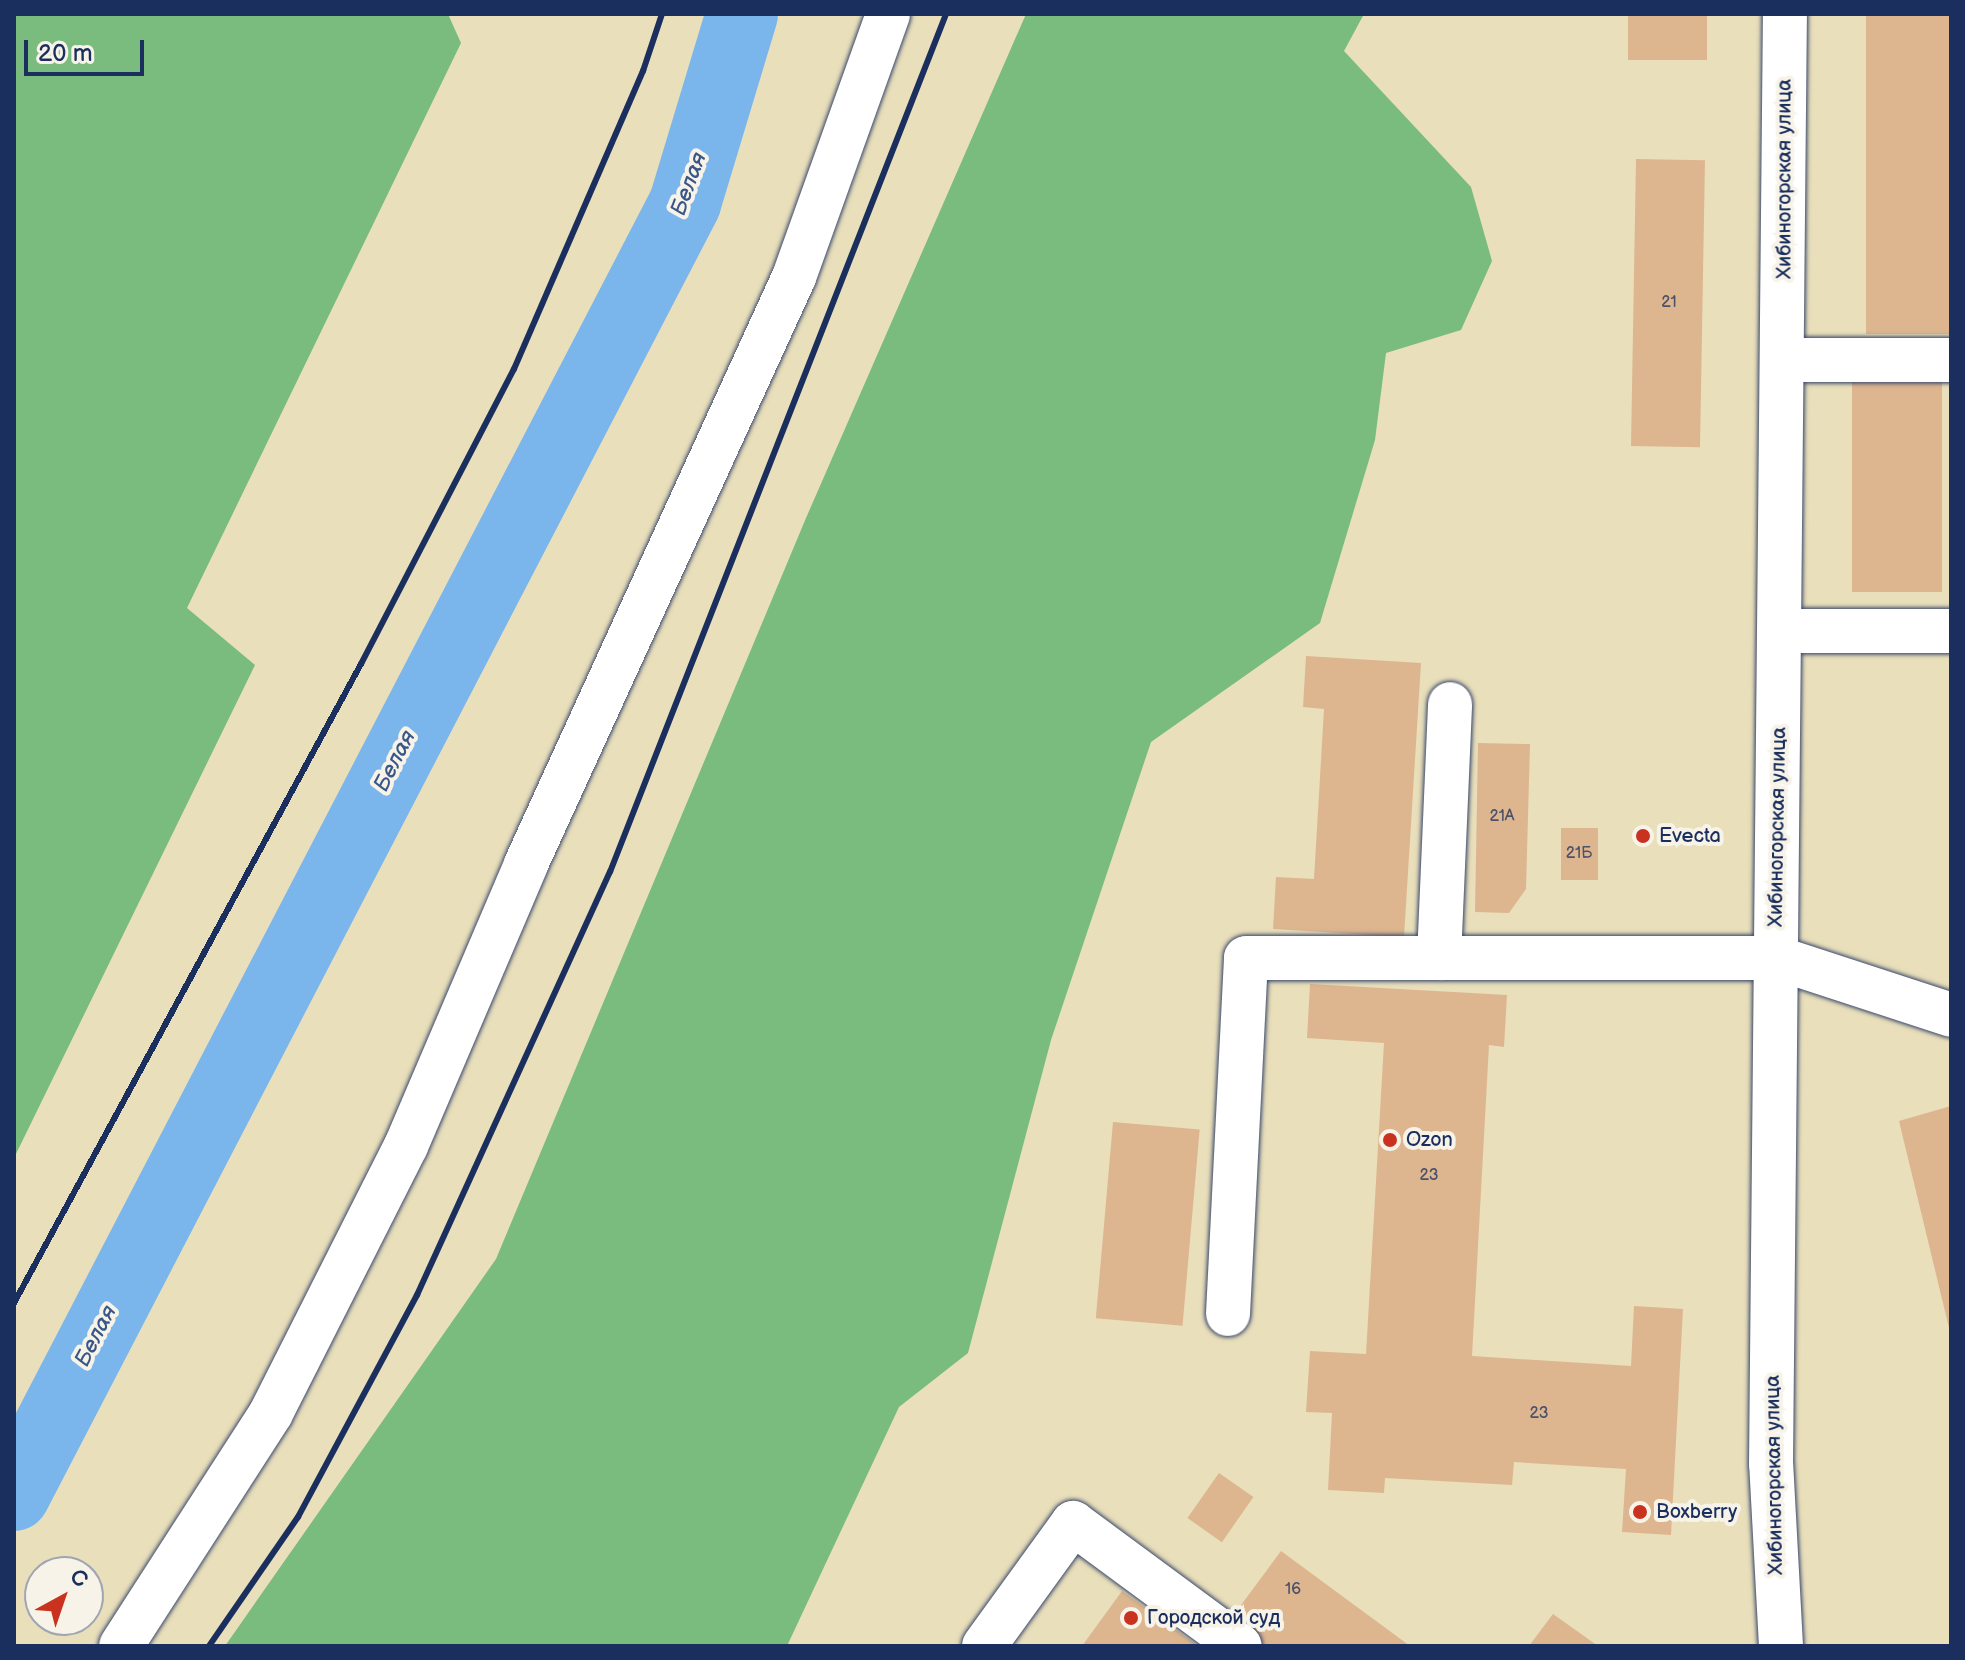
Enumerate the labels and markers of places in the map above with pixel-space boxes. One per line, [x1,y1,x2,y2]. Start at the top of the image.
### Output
place label: Evecta [1659,824,1721,848]
marker: Evecta [1634,827,1652,845]
place label: Ozon [1406,1128,1453,1152]
marker: Ozon [1381,1131,1399,1149]
place label: Boxberry [1656,1500,1737,1524]
marker: Boxberry [1631,1503,1649,1521]
place label: Городской суд [1147,1606,1280,1630]
marker: Городской суд [1122,1609,1140,1627]

